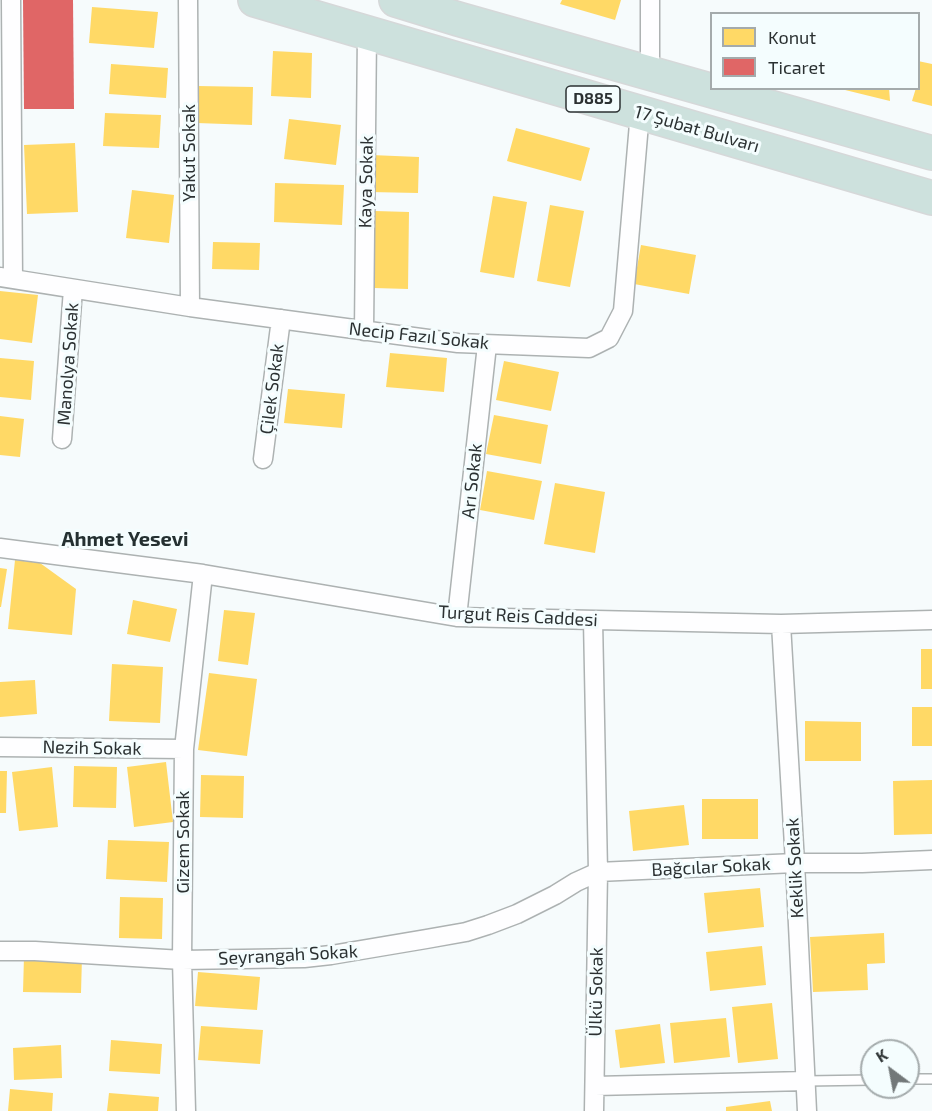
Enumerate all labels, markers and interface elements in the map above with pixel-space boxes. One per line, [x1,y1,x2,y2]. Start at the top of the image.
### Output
legend [710,12,920,90]
text: Konut [768,26,816,48]
text: Ticaret [768,56,825,78]
road number: D885 [566,86,620,112]
street label: 17 Şubat Bulvarı [632,101,762,157]
street label: Yakut Sokak [178,104,200,202]
street label: Kaya Sokak [354,136,378,228]
street label: Manolya Sokak [53,302,83,426]
street label: Necip Fazıl Sokak [348,318,490,354]
street label: Çilek Sokak [256,342,288,436]
street label: Arı Sokak [457,442,487,520]
district label: Ahmet Yesevi [61,527,189,551]
street label: Turgut Reis Caddesi [438,601,598,631]
street label: Nezih Sokak [42,736,142,760]
street label: Gizem Sokak [172,791,194,893]
street label: Keklik Sokak [782,817,808,919]
street label: Bağcılar Sokak [651,853,771,881]
street label: Seyrangah Sokak [218,941,358,969]
street label: Ülkü Sokak [584,947,608,1037]
north arrow [860,1039,920,1099]
text: K [872,1044,891,1066]

